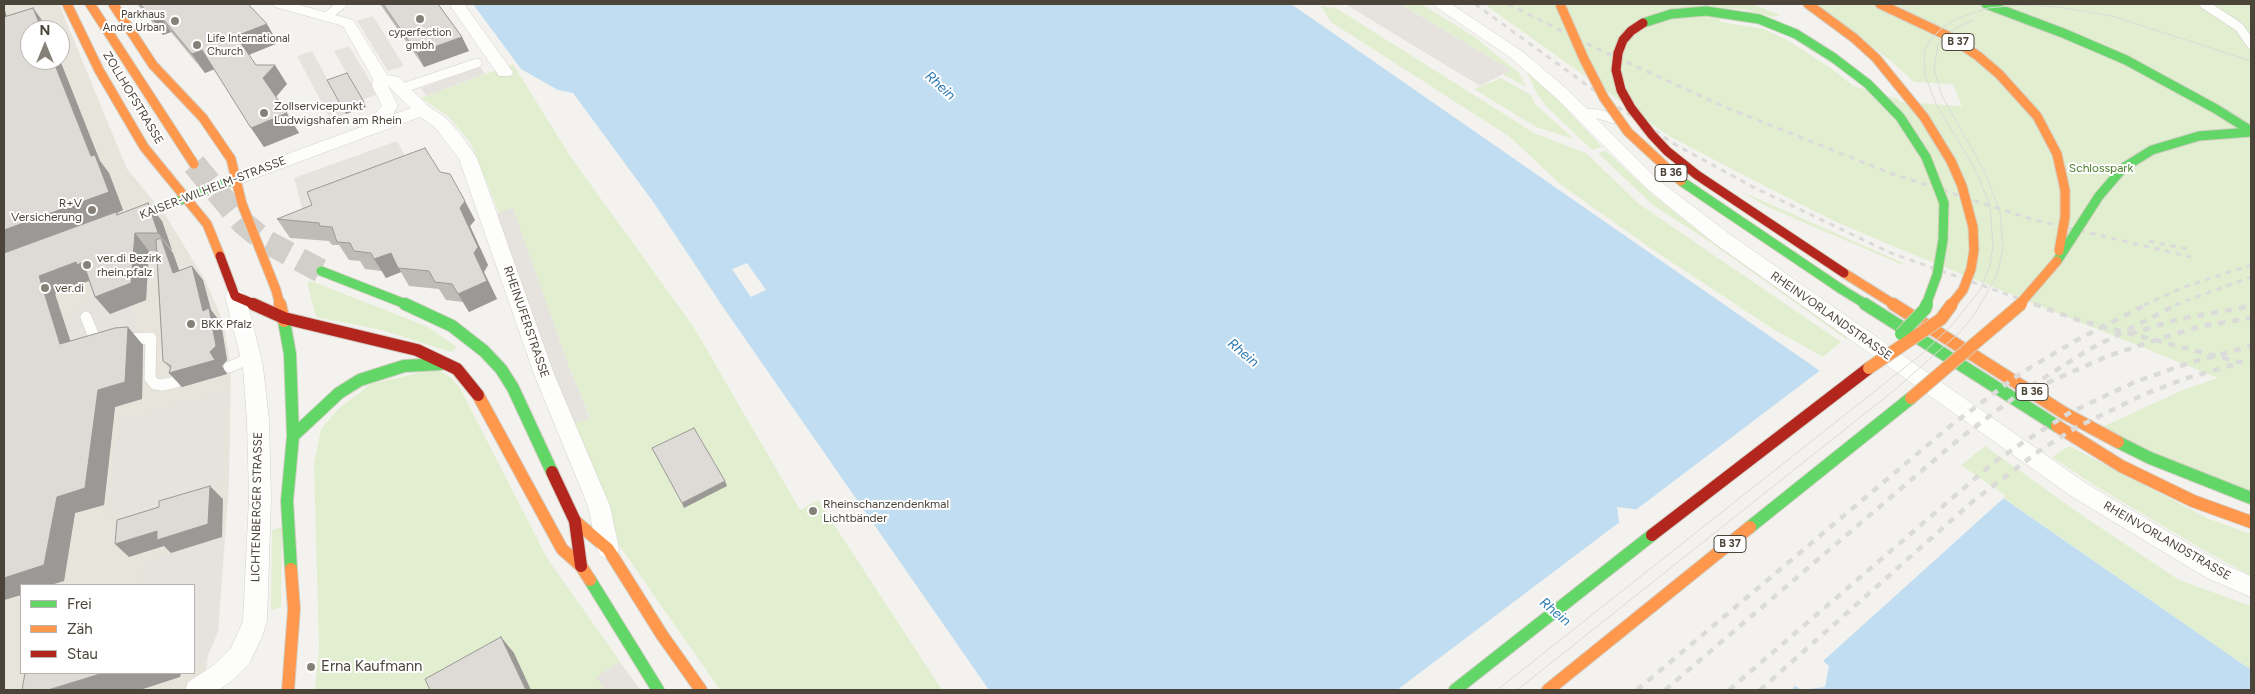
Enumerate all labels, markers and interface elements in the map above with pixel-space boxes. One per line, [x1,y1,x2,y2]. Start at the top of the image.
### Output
place label: Parkhaus Andre Urban [103,8,165,34]
marker: cyperfection gmbh [414,13,426,25]
marker: Parkhaus Andre Urban [169,15,181,27]
north arrow [20,20,70,70]
text: N [40,22,50,39]
place label: cyperfection gmbh [388,26,452,52]
place label: Life International Church [207,32,290,58]
road number: B 37 [1942,34,1974,51]
marker: Life International Church [191,39,203,51]
street label: ZOLLHOFSTRASSE [100,49,166,147]
water label: Rhein [921,68,959,104]
place label: Zollservicepunkt Ludwigshafen am Rhein [274,99,402,127]
marker: Zollservicepunkt Ludwigshafen am Rhein [258,107,270,119]
street label: KAISER-WILHELM-STRASSE [138,153,288,223]
park label: Schlosspark [2069,161,2133,175]
road number: B 36 [1655,164,1687,182]
place label: R+V Versicherung [11,196,82,224]
marker: R+V Versicherung [86,204,98,216]
place label: ver.di Bezirk rhein.pfalz [97,251,161,279]
marker: ver.di Bezirk rhein.pfalz [81,259,93,271]
street label: RHEINUFERSTRASSE [500,264,552,380]
street label: RHEINVORLANDSTRASSE [1768,269,1894,363]
place label: ver.di [55,281,84,295]
marker: ver.di [39,282,51,294]
place label: BKK Pfalz [201,317,252,331]
marker: BKK Pfalz [185,318,197,330]
water label: Rhein [1224,335,1262,371]
road number: B 36 [2016,384,2048,401]
street label: LICHTENBERGER STRASSE [248,432,266,582]
place label: Rheinschanzendenkmal Lichtbänder [823,497,949,525]
street label: RHEINVORLANDSTRASSE [2101,499,2233,583]
marker: Rheinschanzendenkmal Lichtbänder [807,505,819,517]
road number: B 37 [1714,536,1746,552]
legend [20,584,195,674]
water label: Rhein [1536,594,1574,630]
text: Frei [67,595,92,613]
text: Zäh [67,620,93,638]
text: Stau [67,645,98,663]
place label: Erna Kaufmann [321,658,422,676]
marker: Erna Kaufmann [305,661,317,673]

